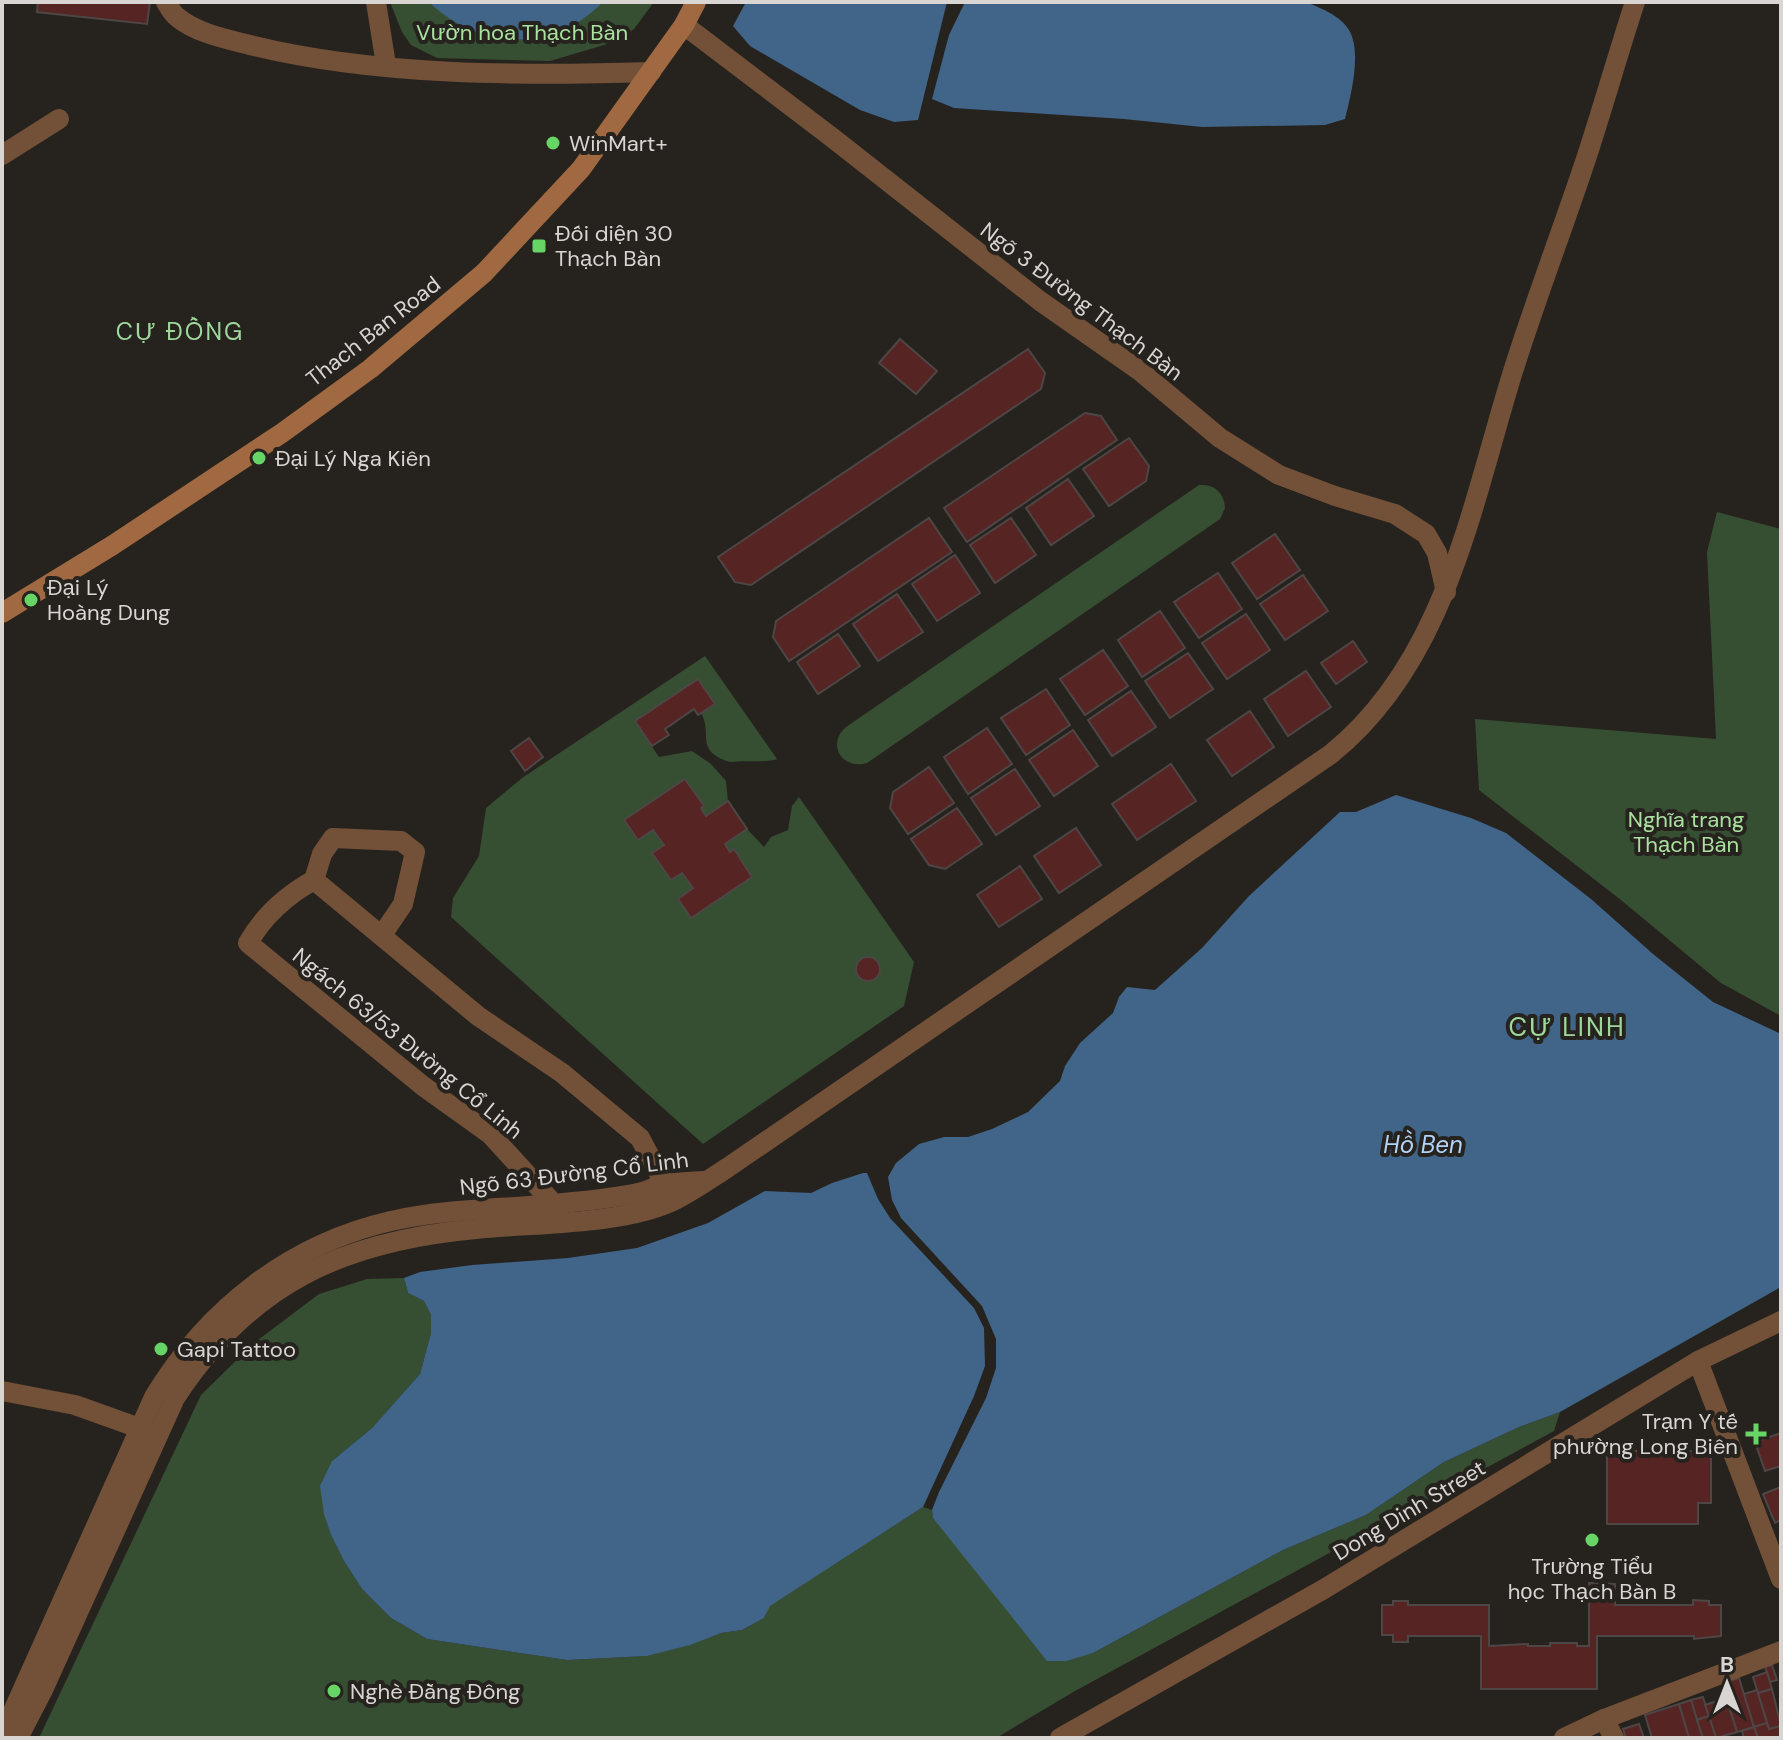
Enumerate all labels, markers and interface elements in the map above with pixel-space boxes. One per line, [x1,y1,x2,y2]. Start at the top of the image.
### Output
park label: Vườn hoa Thạch Bàn [416,18,628,47]
place label: WinMart+ [569,129,668,158]
marker: WinMart+ [544,134,562,152]
street label: Ngõ 3 Đường Thạch Bàn [975,216,1189,387]
place label: Đối diện 30 Thạch Bàn [555,219,673,273]
marker: Đối diện 30 Thạch Bàn [530,237,548,255]
street label: Thach Ban Road [300,270,446,393]
district label: CỰ ĐỒNG [116,316,244,347]
place label: Đại Lý Nga Kiên [275,444,431,473]
marker: Đại Lý Nga Kiên [250,449,268,467]
place label: Đại Lý Hoàng Dung [47,573,170,627]
marker: Đại Lý Hoàng Dung [22,591,40,609]
park label: Nghĩa trang Thạch Bàn [1628,805,1744,859]
street label: Ngách 63/53 Đường Cổ Linh [287,941,529,1145]
district label: CỰ LINH [1508,1010,1626,1044]
water label: Hồ Ben [1383,1129,1463,1160]
street label: Ngõ 63 Đường Cổ Linh [458,1145,690,1202]
place label: Gapi Tattoo [177,1335,296,1364]
marker: Gapi Tattoo [152,1340,170,1358]
place label: Trạm Y tế phường Long Biên [1553,1407,1738,1461]
marker: Trạm Y tế phường Long Biên [1745,1423,1767,1445]
street label: Dong Dinh Street [1328,1453,1491,1567]
marker: Trường Tiểu học Thạch Bàn B [1583,1531,1601,1549]
place label: Trường Tiểu học Thạch Bàn B [1508,1552,1676,1606]
north arrow [1687,1644,1767,1724]
text: B [1720,1650,1734,1679]
place label: Nghè Đằng Đông [350,1677,520,1706]
marker: Nghè Đằng Đông [325,1682,343,1700]

